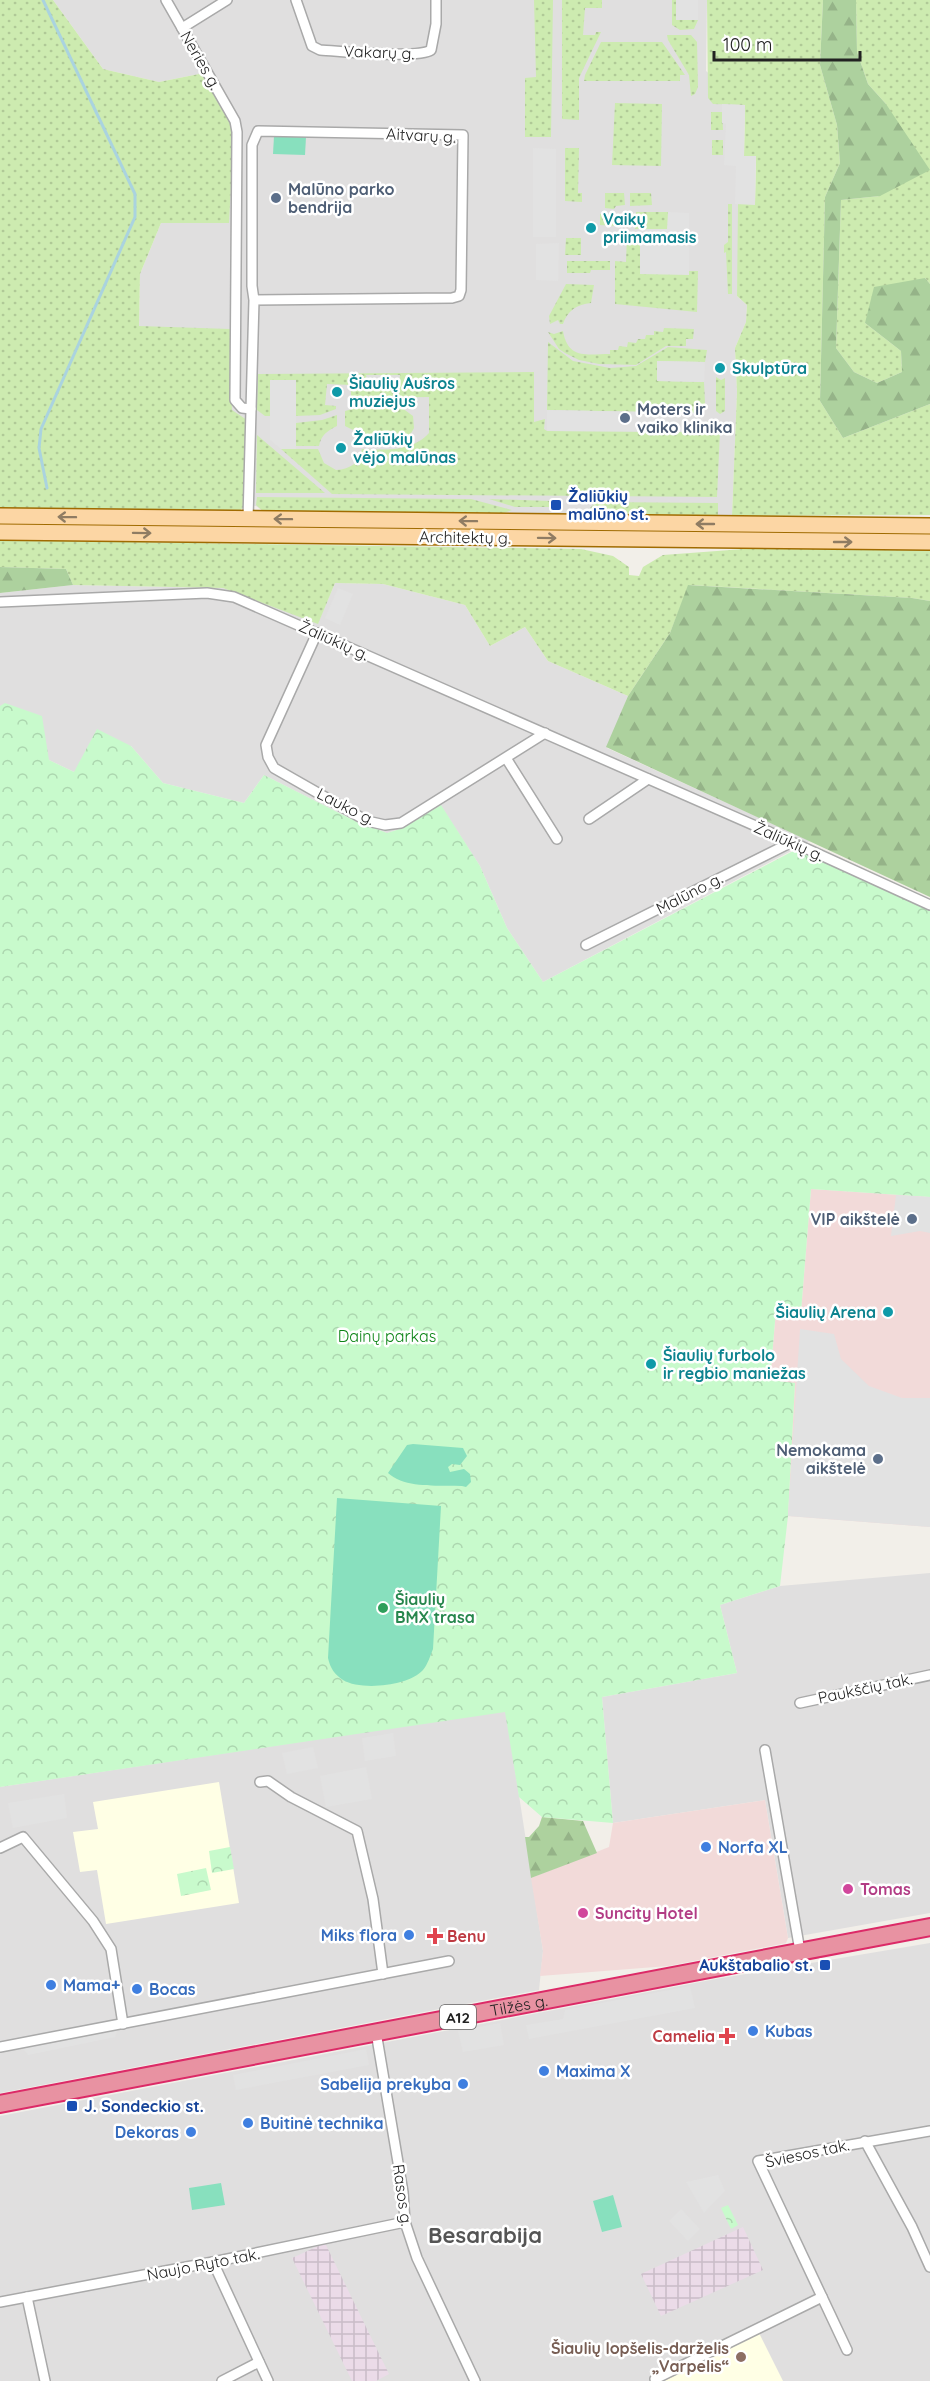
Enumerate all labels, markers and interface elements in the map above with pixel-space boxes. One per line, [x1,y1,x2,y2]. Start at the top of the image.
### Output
scale bar [714,24,860,62]
street label: Neries g. [176,27,226,93]
text: 100 m [723,33,772,56]
street label: Vakarų g. [343,41,415,63]
street label: Aitvarų g. [386,123,456,147]
place label: Malūno parko bendrija [288,179,395,217]
marker: Malūno parko bendrija [269,191,283,205]
place label: Vaikų priimamasis [603,209,697,247]
marker: Vaikų priimamasis [584,221,598,235]
place label: Skulptūra [732,358,807,378]
marker: Skulptūra [713,361,727,375]
place label: Šiaulių Aušros muziejus [349,373,455,411]
marker: Šiaulių Aušros muziejus [330,385,344,399]
place label: Moters ir vaiko klinika [637,399,733,437]
marker: Moters ir vaiko klinika [618,411,632,425]
place label: Žaliūkių vėjo malūnas [353,429,456,467]
marker: Žaliūkių vėjo malūnas [334,441,348,455]
place label: Žaliūkių malūno st. [568,486,649,524]
marker: Žaliūkių malūno st. [549,498,563,512]
one-way arrow [58,511,78,523]
one-way arrow [274,513,294,525]
one-way arrow [459,515,479,527]
one-way arrow [696,518,716,529]
street label: Architektų g. [419,526,511,548]
one-way arrow [132,528,152,539]
one-way arrow [536,532,556,544]
one-way arrow [833,536,853,548]
street label: Žaliūkių g. [296,616,372,664]
street label: Lauko g. [314,783,378,829]
street label: Žaliūkių g. [751,817,827,865]
street label: Malūno g. [652,868,726,918]
place label: VIP aikštelė [810,1209,900,1229]
marker: VIP aikštelė [905,1212,919,1226]
place label: Šiaulių Arena [776,1302,876,1322]
marker: Šiaulių Arena [881,1305,895,1319]
park label: Dainų parkas [338,1326,436,1346]
place label: Šiaulių furbolo ir regbio maniežas [663,1345,806,1383]
marker: Šiaulių furbolo ir regbio maniežas [644,1357,658,1371]
place label: Nemokama aikštelė [776,1440,866,1478]
marker: Nemokama aikštelė [871,1452,885,1466]
place label: Šiaulių BMX trasa [395,1589,475,1627]
marker: Šiaulių BMX trasa [376,1601,390,1615]
street label: Paukščių tak. [816,1668,914,1708]
place label: Norfa XL [718,1837,788,1857]
marker: Norfa XL [699,1840,713,1854]
place label: Tomas [860,1879,911,1899]
marker: Tomas [841,1882,855,1896]
place label: Suncity Hotel [595,1903,698,1923]
marker: Suncity Hotel [576,1906,590,1920]
place label: Miks flora [321,1925,397,1945]
place label: Benu [447,1926,486,1946]
marker: Miks flora [402,1928,416,1942]
marker: Benu [428,1929,442,1943]
place label: Aukštabalio st. [699,1955,813,1975]
marker: Aukštabalio st. [818,1958,832,1972]
place label: Mama+ [63,1975,120,1995]
marker: Mama+ [44,1978,58,1992]
place label: Bocas [149,1979,196,1999]
marker: Bocas [130,1982,144,1996]
street label: Tilžės g. [488,1990,549,2021]
road number: A12 [440,2005,476,2029]
place label: Kubas [765,2021,813,2041]
marker: Kubas [746,2024,760,2038]
place label: Camelia [653,2026,715,2046]
marker: Camelia [720,2029,734,2043]
place label: Maxima X [556,2061,630,2081]
marker: Maxima X [537,2064,551,2078]
place label: Sabelija prekyba [320,2074,451,2094]
marker: Sabelija prekyba [456,2077,470,2091]
place label: J. Sondeckio st. [84,2096,204,2116]
marker: J. Sondeckio st. [65,2099,79,2113]
place label: Buitinė technika [260,2113,383,2133]
marker: Buitinė technika [241,2116,255,2130]
place label: Dekoras [115,2122,179,2142]
marker: Dekoras [184,2125,198,2139]
street label: Šviesos tak. [763,2134,851,2172]
street label: Rasos g. [389,2163,417,2227]
district label: Besarabija [428,2221,542,2249]
street label: Naujo Ryto tak. [145,2243,261,2285]
place label: Šiaulių lopšelis-darželis „Varpelis“ [551,2338,729,2376]
marker: Šiaulių lopšelis-darželis „Varpelis“ [734,2350,748,2364]

